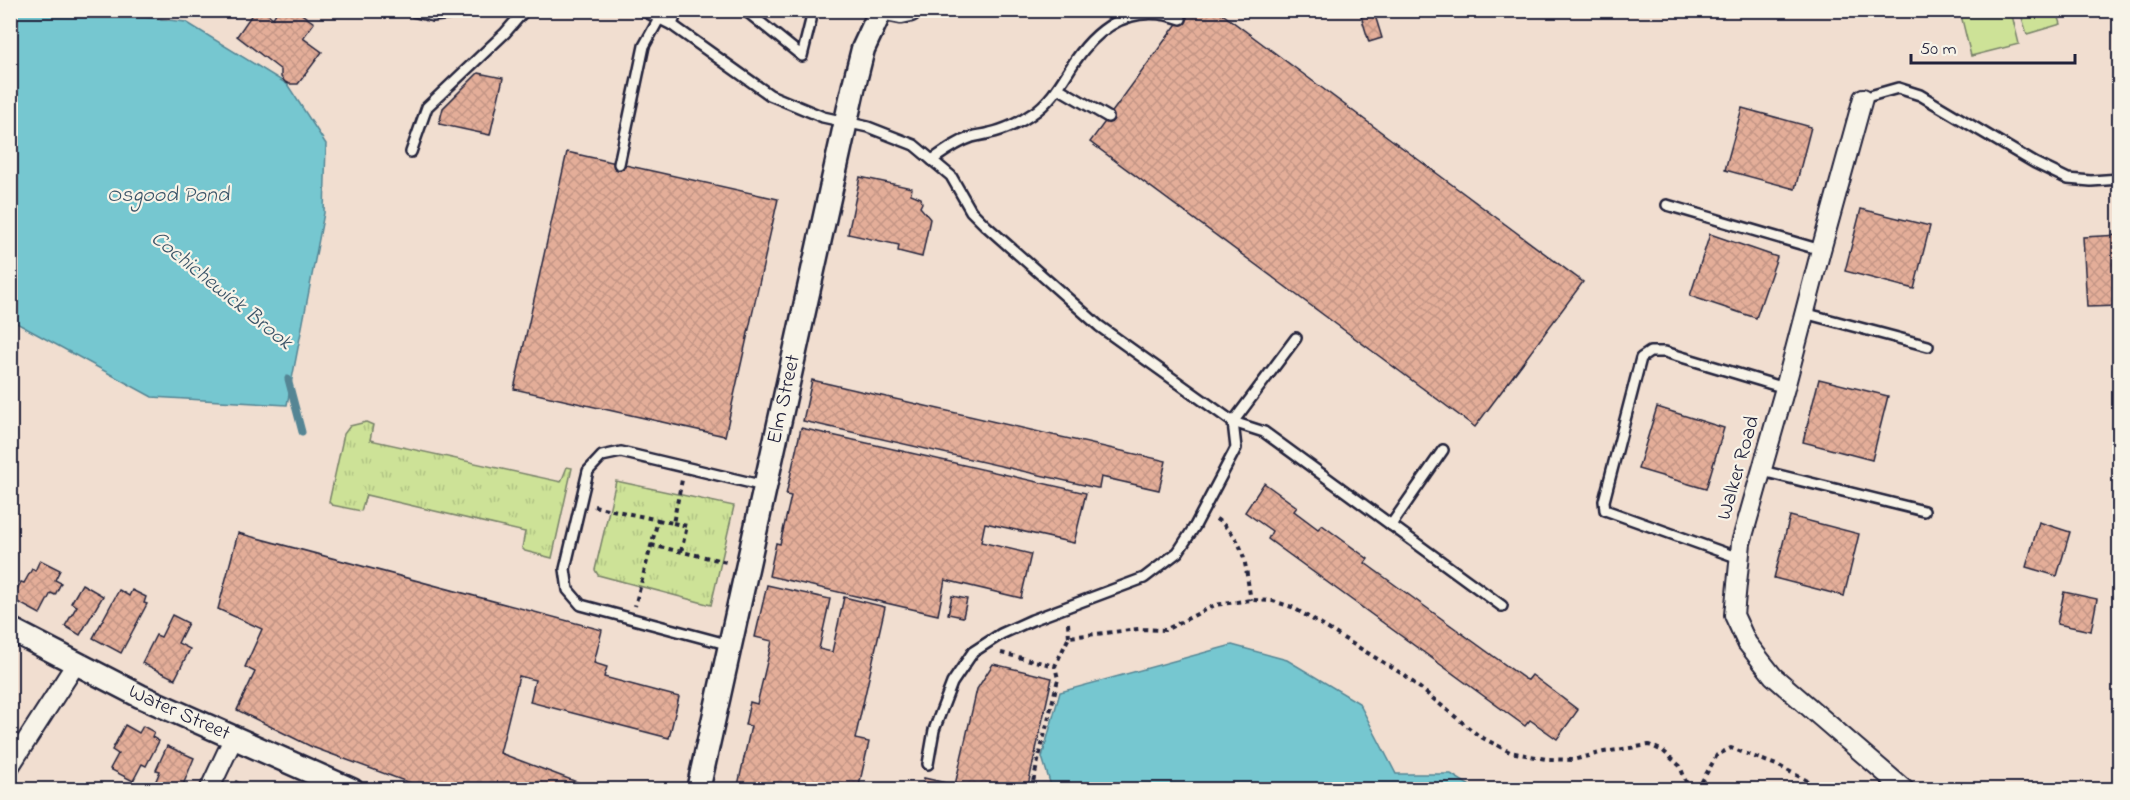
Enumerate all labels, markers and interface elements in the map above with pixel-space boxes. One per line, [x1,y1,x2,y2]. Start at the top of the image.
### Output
scale bar [1911,27,2074,65]
text: 50 m [1920,37,1957,63]
water label: Osgood Pond [107,180,231,212]
water label: Cochichewick Brook [143,224,300,359]
street label: Elm Street [760,352,809,447]
street label: Walker Road [1710,412,1768,524]
street label: Water Street [123,677,235,749]

